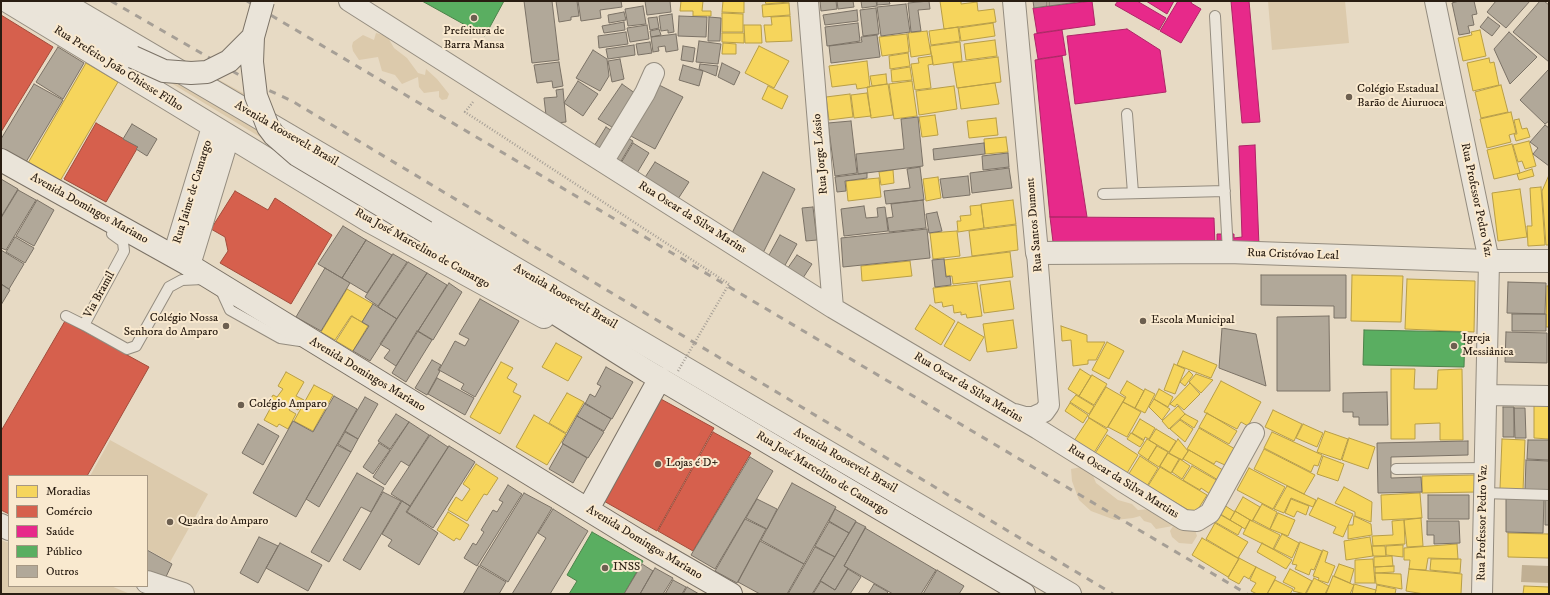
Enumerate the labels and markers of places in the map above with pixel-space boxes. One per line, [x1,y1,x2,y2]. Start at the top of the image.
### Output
marker: Prefeitura de Barra Mansa [469,13,479,23]
place label: Prefeitura de Barra Mansa [444,25,504,53]
place label: Colégio Estadual Barão de Aiuruoca [1357,83,1444,111]
marker: Colégio Estadual Barão de Aiuruoca [1344,92,1354,102]
place label: Colégio Nossa Senhora do Amparo [124,312,218,340]
place label: Escola Municipal [1151,314,1235,328]
marker: Escola Municipal [1138,316,1148,326]
marker: Colégio Nossa Senhora do Amparo [221,321,231,331]
place label: Igreja Messiânica [1462,332,1514,360]
marker: Igreja Messiânica [1449,341,1459,351]
place label: Colégio Amparo [249,398,327,412]
marker: Colégio Amparo [236,400,246,410]
place label: Lojas é D+ [666,457,718,471]
marker: Lojas é D+ [653,459,663,469]
place label: Quadra do Amparo [178,515,268,529]
marker: Quadra do Amparo [165,517,175,527]
place label: INSS [613,561,640,575]
marker: INSS [600,563,610,573]

